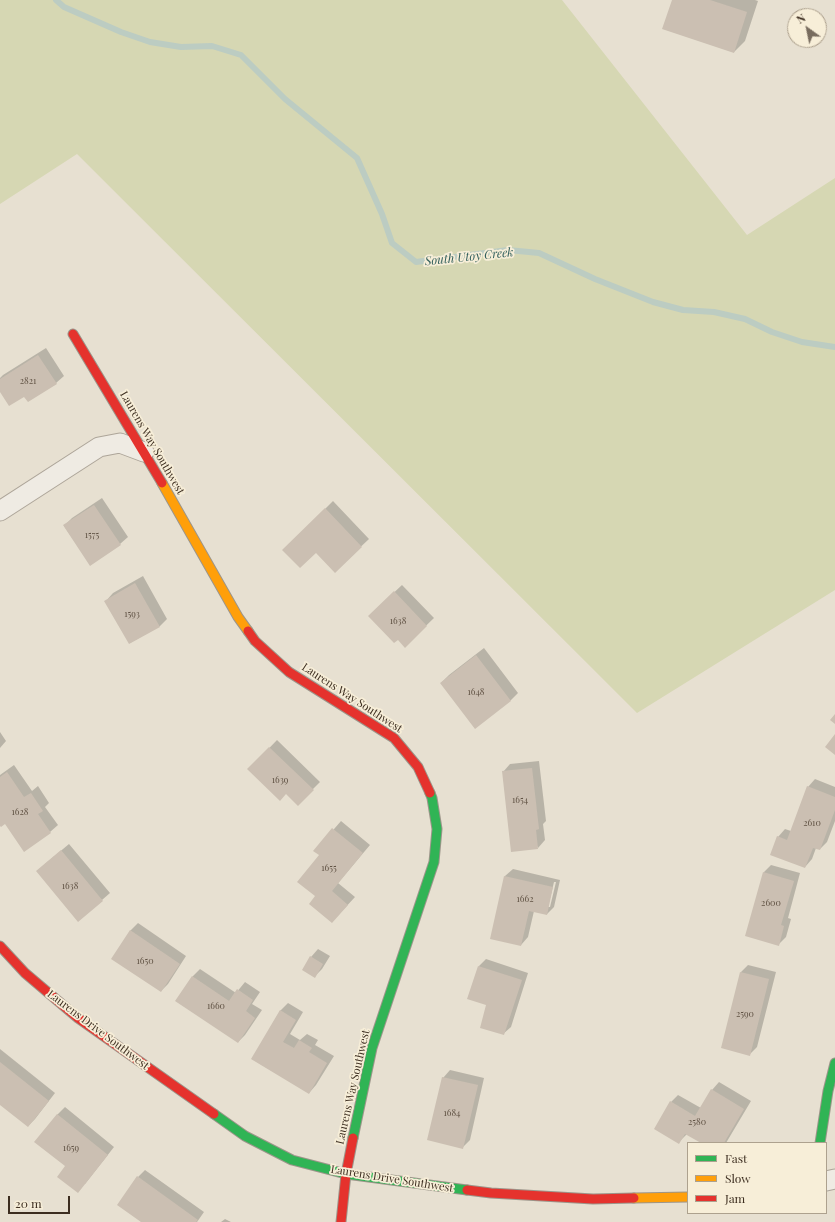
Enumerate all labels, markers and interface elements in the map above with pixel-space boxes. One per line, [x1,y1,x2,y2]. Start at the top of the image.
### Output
north arrow [787,8,827,48]
text: N [793,10,808,27]
water label: South Utoy Creek [424,245,514,269]
house number: 2821 [20,376,36,386]
street label: Laurens Way Southwest [117,389,187,497]
house number: 1575 [85,530,99,540]
house number: 1593 [124,609,140,619]
house number: 1638 [390,616,406,626]
street label: Laurens Way Southwest [299,661,405,735]
house number: 1648 [467,687,485,697]
house number: 1639 [272,775,288,785]
house number: 1654 [512,795,528,805]
house number: 1628 [12,807,28,817]
house number: 2610 [803,818,821,828]
house number: 1655 [321,863,337,873]
house number: 1638 [62,881,78,891]
house number: 1662 [517,894,533,904]
house number: 2600 [761,898,781,908]
house number: 1650 [136,956,154,966]
street label: Laurens Drive Southwest [45,987,151,1073]
house number: 1660 [207,1001,225,1011]
house number: 2590 [736,1009,754,1019]
street label: Laurens Way Southwest [333,1028,373,1146]
house number: 1684 [443,1108,461,1118]
house number: 2580 [688,1117,706,1127]
legend [687,1142,827,1214]
house number: 1659 [63,1143,79,1153]
text: Fast [725,1150,747,1166]
street label: Laurens Drive Southwest [330,1163,454,1195]
text: Slow [725,1170,751,1186]
scale bar [10,1188,72,1214]
text: Jam [725,1190,745,1206]
text: 20 m [15,1195,42,1211]

